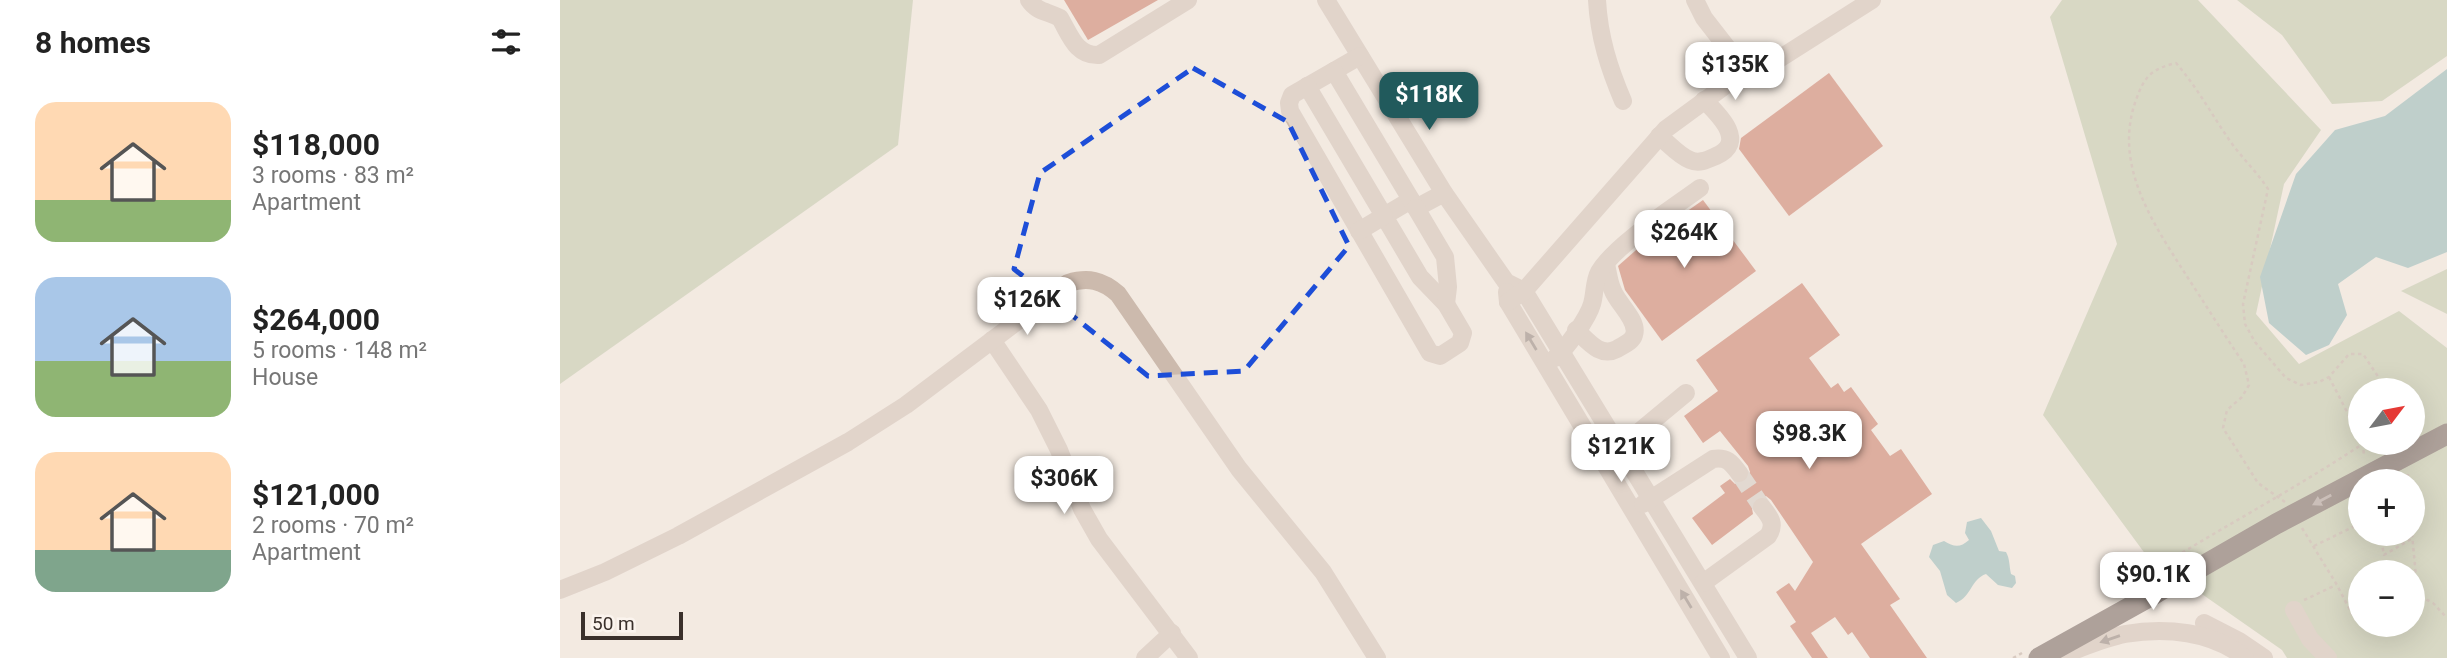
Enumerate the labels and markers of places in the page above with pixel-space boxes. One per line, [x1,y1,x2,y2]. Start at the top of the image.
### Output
pin: $135K [1686,42,1784,102]
pin: $118K [1380,72,1478,132]
pin: $264K [1635,210,1733,270]
pin: $126K [978,278,1076,337]
pin: $98.3K [1752,412,1866,471]
pin: $121K [1572,424,1670,484]
pin: $306K [1015,456,1113,516]
pin: $90.1K [2096,552,2210,612]

